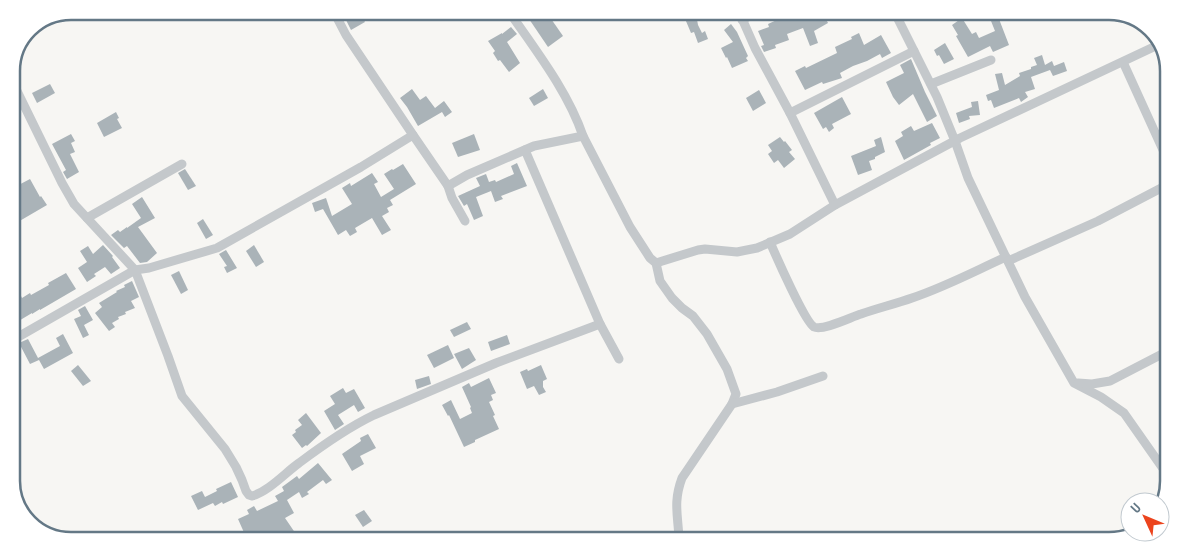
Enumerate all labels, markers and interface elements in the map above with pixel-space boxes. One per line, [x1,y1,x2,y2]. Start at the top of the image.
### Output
north arrow [1120,492,1170,542]
text: U [1127,499,1145,517]

